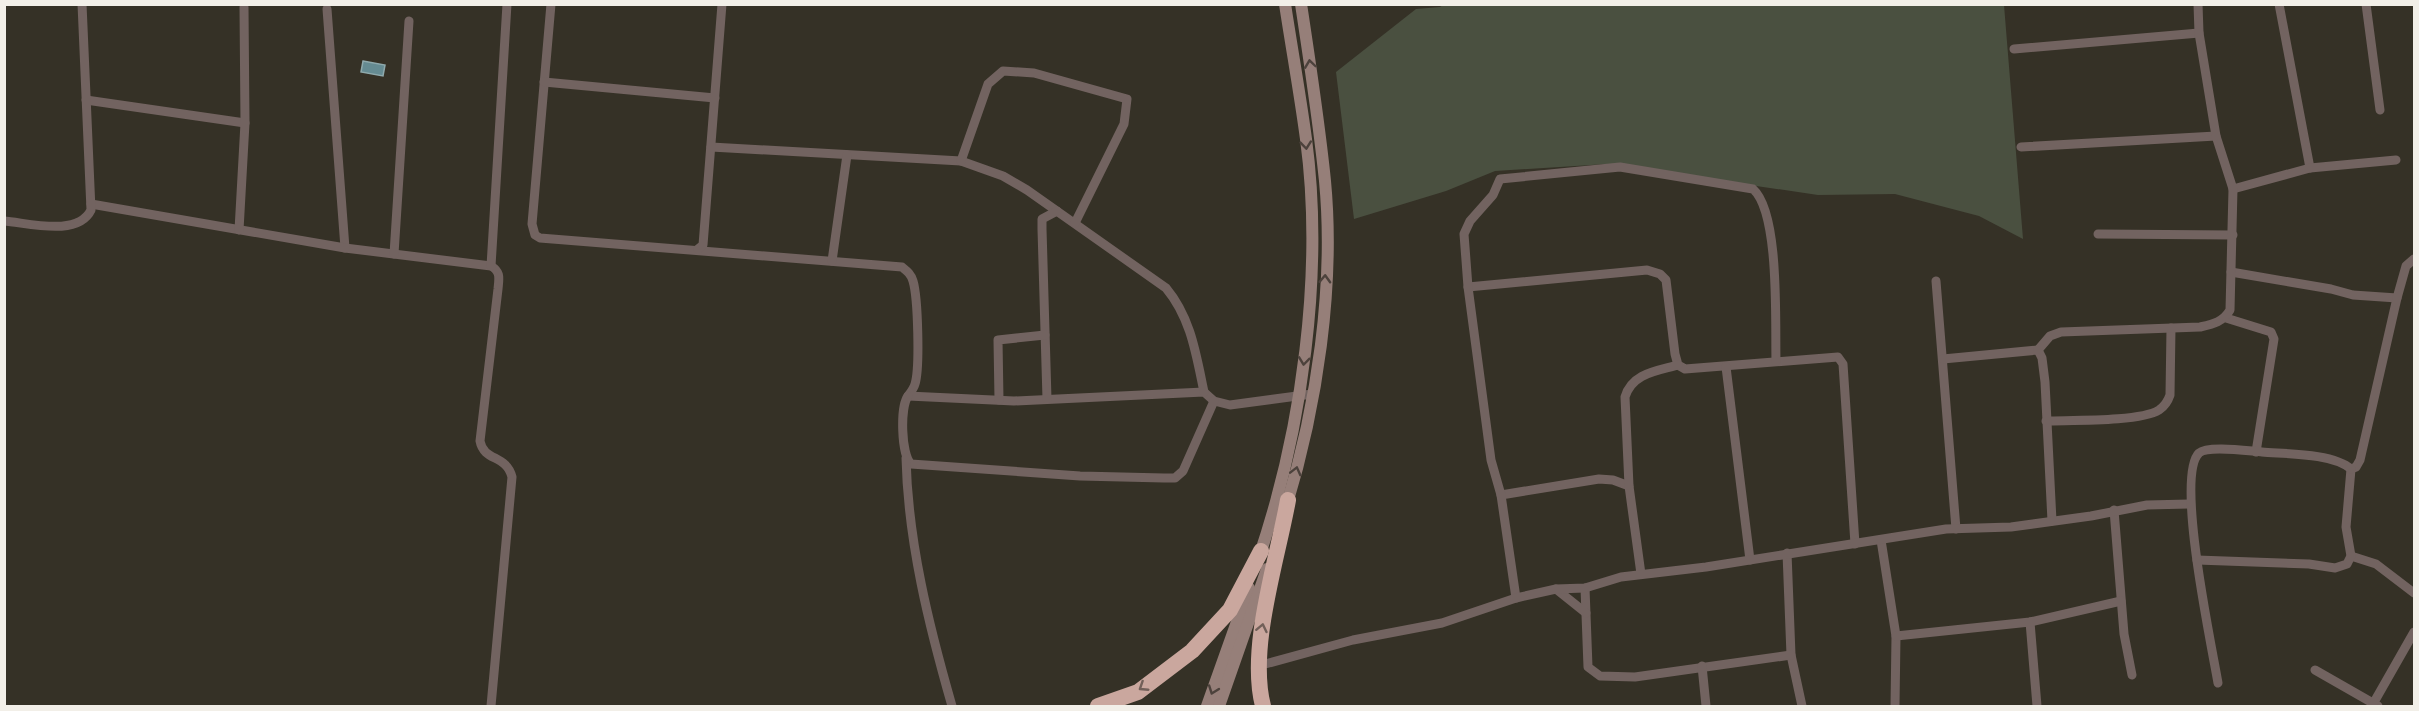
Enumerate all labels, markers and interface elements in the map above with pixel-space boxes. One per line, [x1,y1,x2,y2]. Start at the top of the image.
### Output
one-way arrow [1304,59,1316,69]
one-way arrow [1299,141,1312,150]
one-way arrow [1319,275,1332,284]
one-way arrow [1298,356,1311,366]
one-way arrow [1288,467,1301,477]
one-way arrow [1255,623,1268,633]
one-way arrow [1138,680,1149,691]
one-way arrow [1207,684,1220,695]

